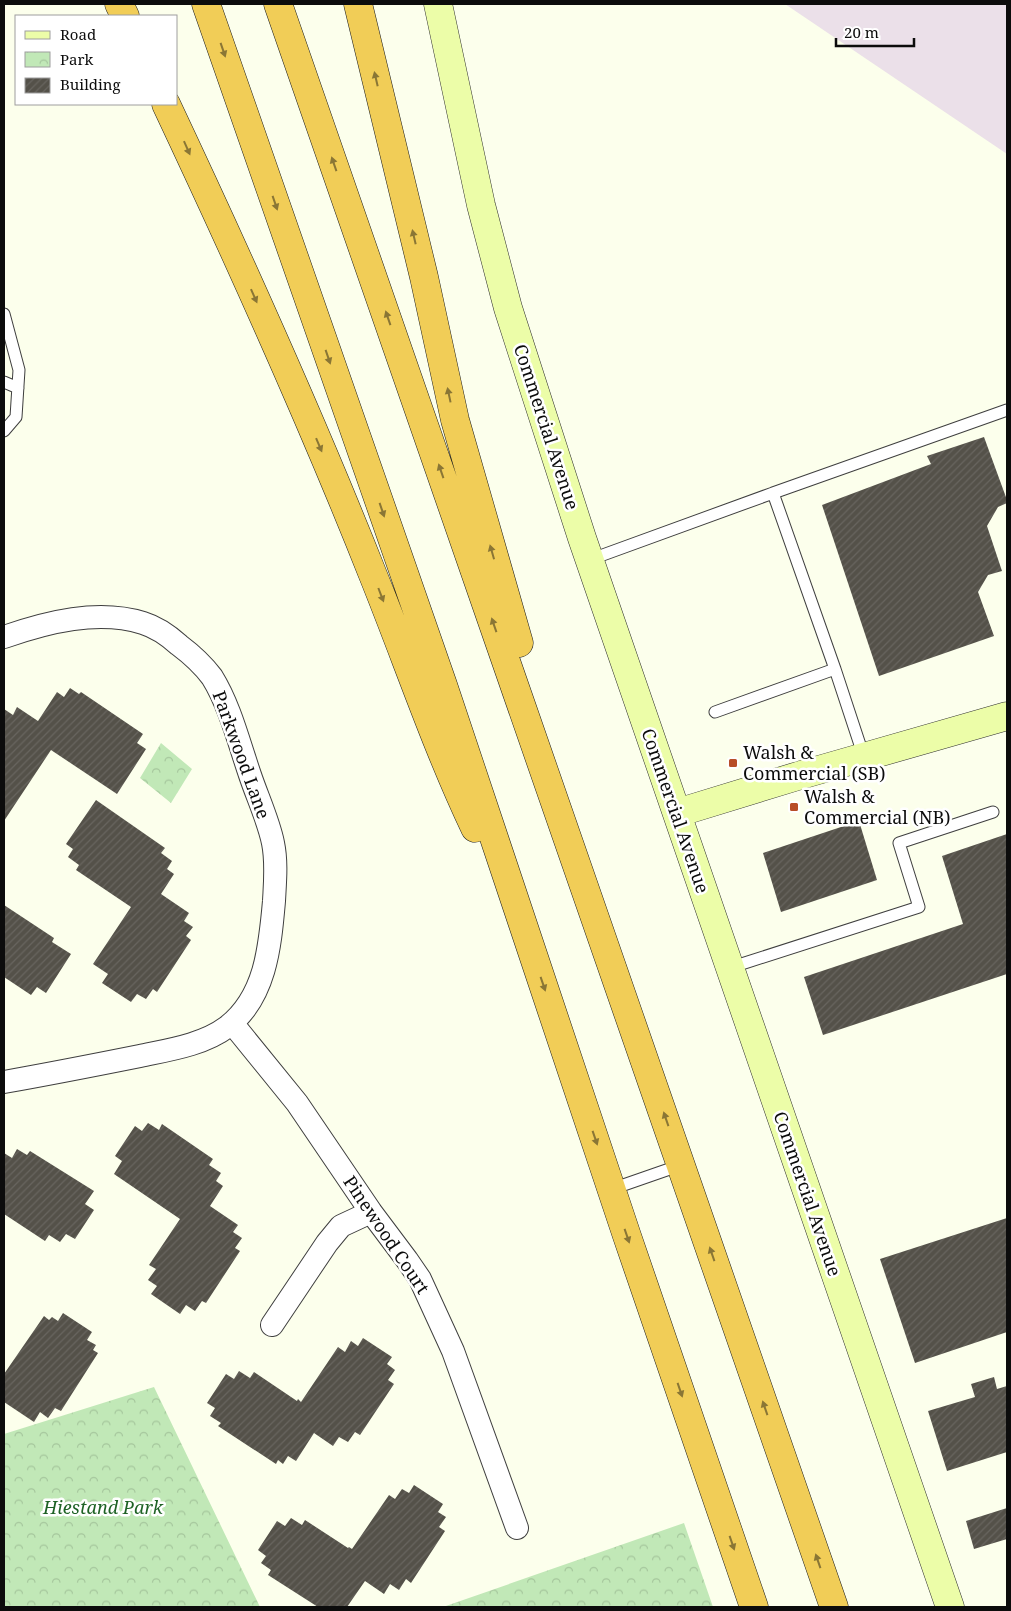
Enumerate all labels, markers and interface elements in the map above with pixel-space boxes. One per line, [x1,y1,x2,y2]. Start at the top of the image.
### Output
legend [15,15,178,105]
scale bar [836,15,914,47]
text: 20 m [844,22,879,42]
text: Road [60,24,96,44]
one-way arrow [220,42,227,57]
text: Park [60,49,94,69]
one-way arrow [372,71,380,86]
text: Building [60,74,121,94]
one-way arrow [183,141,191,155]
one-way arrow [330,157,337,172]
one-way arrow [272,196,280,211]
one-way arrow [410,229,418,244]
one-way arrow [250,289,258,303]
one-way arrow [383,310,391,325]
street label: Commercial Avenue [509,341,585,513]
one-way arrow [324,350,332,365]
one-way arrow [445,387,453,403]
one-way arrow [315,438,323,453]
one-way arrow [437,464,444,479]
one-way arrow [379,503,386,518]
one-way arrow [488,544,496,559]
one-way arrow [377,588,385,603]
one-way arrow [490,617,498,632]
street label: Parkwood Lane [208,687,276,822]
street label: Commercial Avenue [636,725,715,896]
place label: Walsh & Commercial (SB) [743,740,886,785]
marker: Walsh & Commercial (SB) [727,757,739,769]
place label: Walsh & Commercial (NB) [804,784,951,829]
marker: Walsh & Commercial (NB) [788,801,800,813]
one-way arrow [539,977,547,992]
street label: Commercial Avenue [768,1108,847,1279]
one-way arrow [662,1112,669,1127]
one-way arrow [591,1131,599,1146]
street label: Pinewood Court [338,1171,435,1298]
one-way arrow [624,1228,632,1243]
one-way arrow [708,1246,716,1261]
one-way arrow [677,1382,684,1397]
one-way arrow [761,1400,768,1415]
park label: Hiestand Park [42,1495,164,1519]
one-way arrow [729,1536,736,1551]
one-way arrow [814,1553,822,1568]

